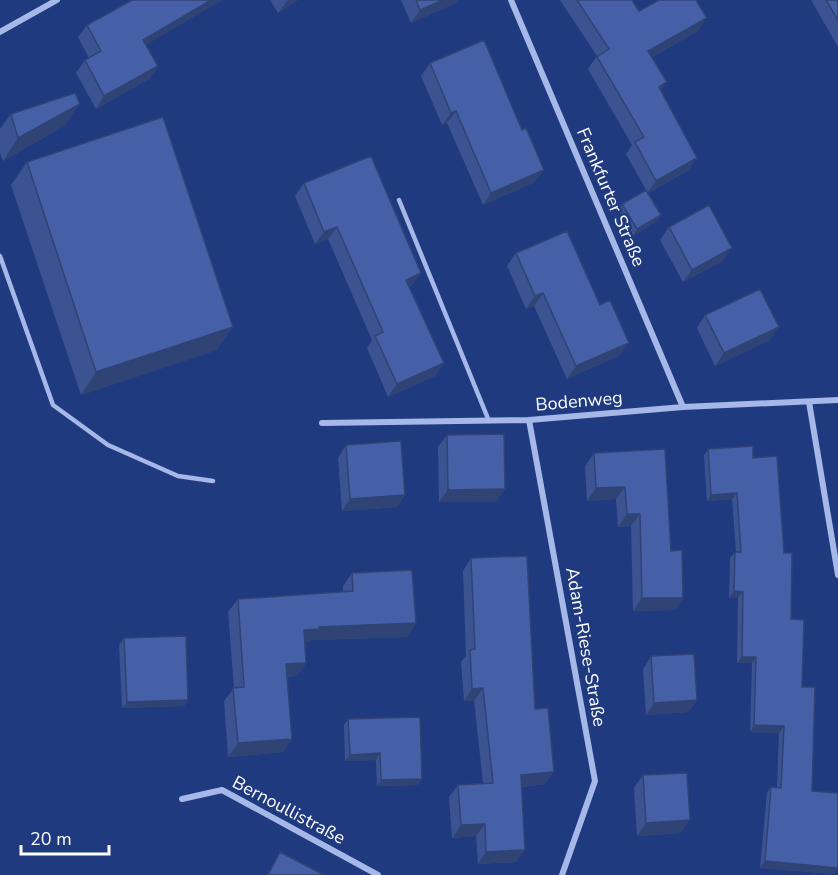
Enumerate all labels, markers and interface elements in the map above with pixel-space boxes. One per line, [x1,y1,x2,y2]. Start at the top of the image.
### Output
street label: Frankfurter Straße [571,124,651,270]
street label: Bodenweg [534,385,624,417]
street label: Adam-Riese-Straße [560,565,612,729]
street label: Bernoullistraße [228,770,350,850]
scale bar [21,818,110,856]
text: 20 m [30,827,72,851]

